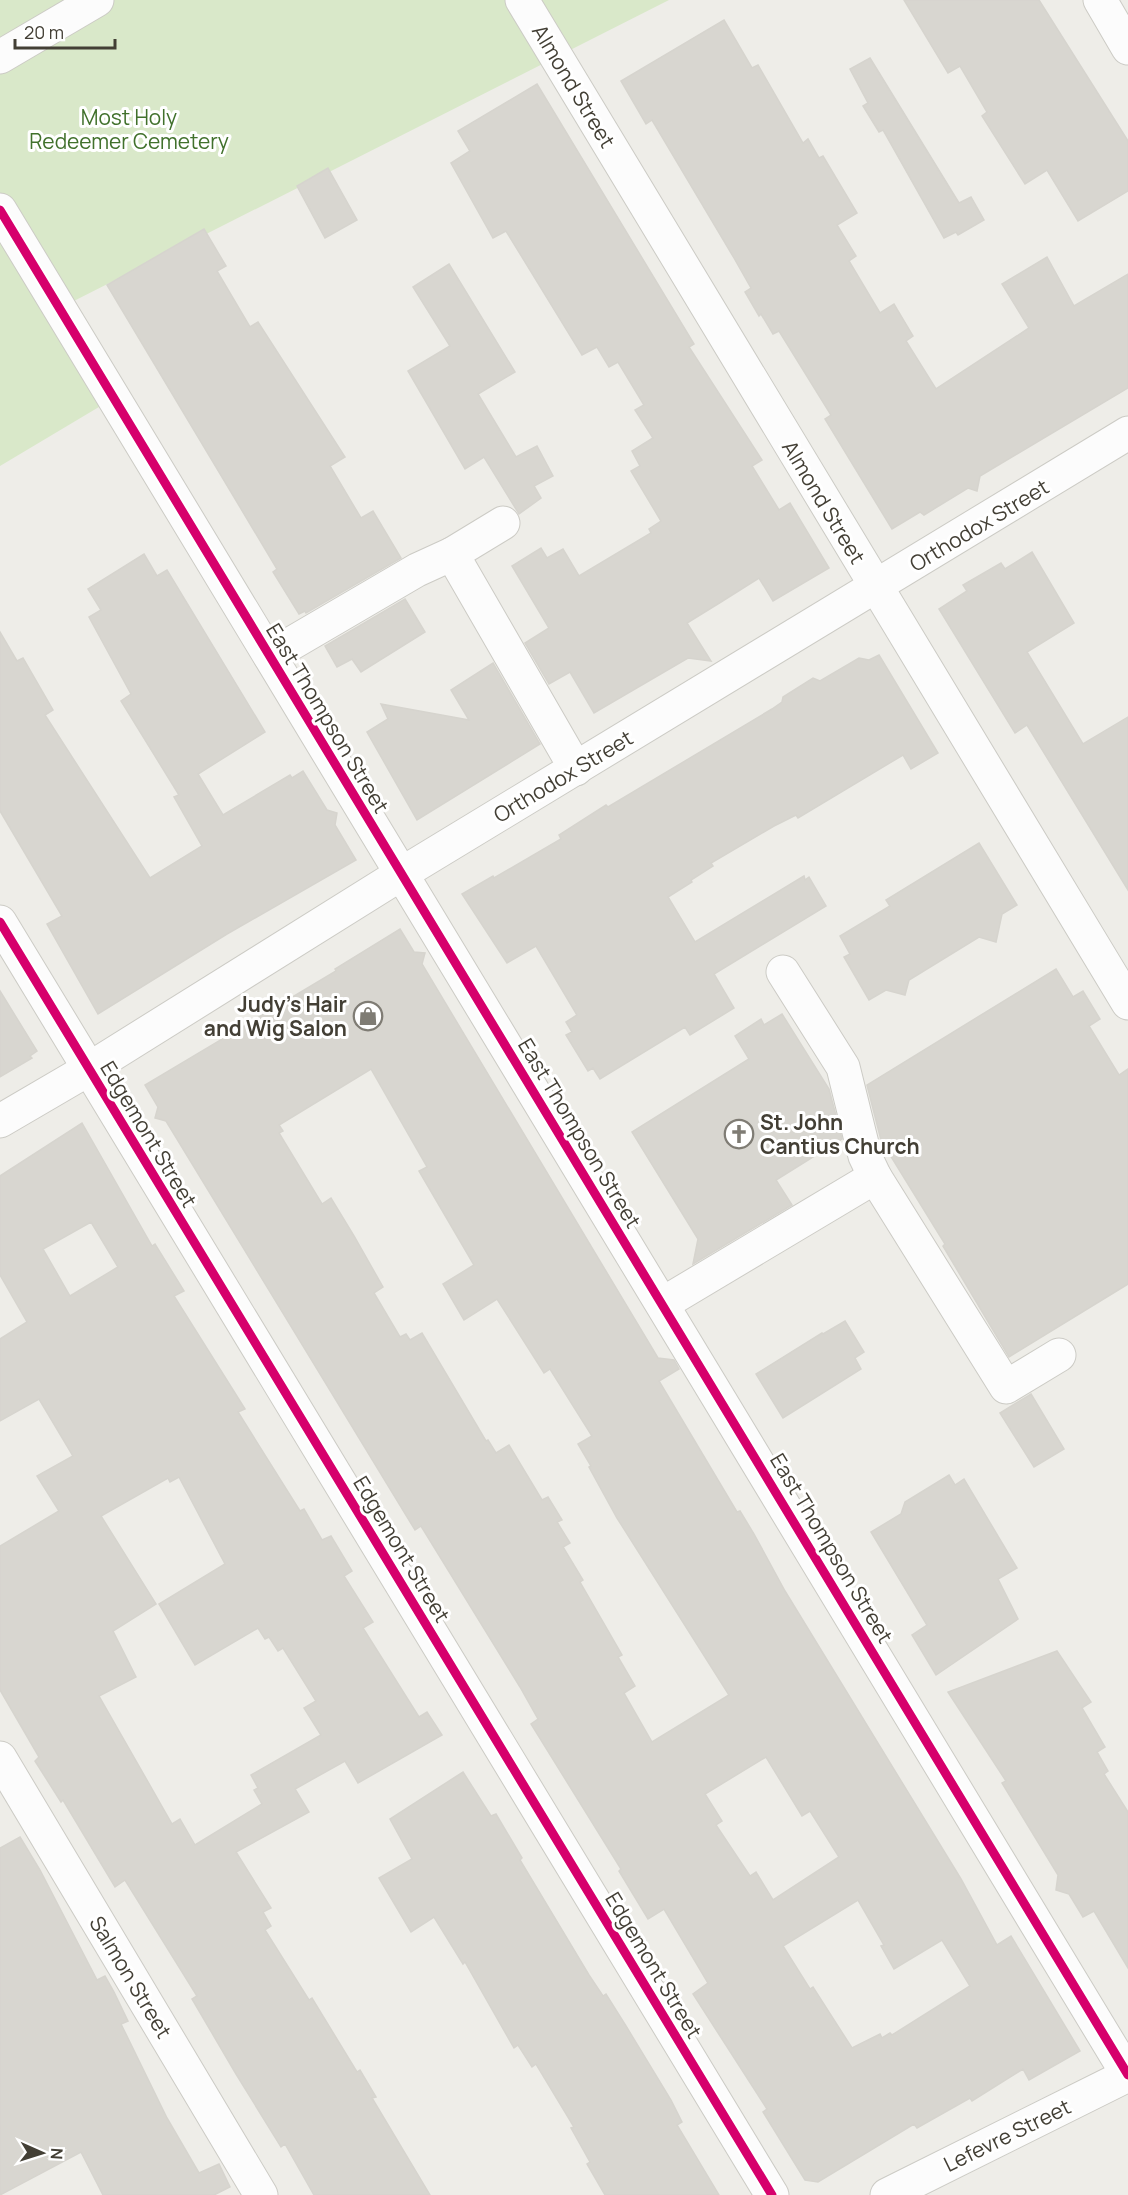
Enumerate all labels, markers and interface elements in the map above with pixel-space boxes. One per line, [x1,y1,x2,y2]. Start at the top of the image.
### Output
scale bar [15,12,116,50]
street label: Almond Street [526,19,622,153]
text: 20 m [24,20,64,44]
park label: Most Holy Redeemer Cemetery [29,103,229,155]
street label: Almond Street [776,435,872,569]
street label: Orthodox Street [904,472,1054,578]
street label: East Thompson Street [260,618,396,818]
street label: Orthodox Street [488,723,638,829]
place label: Judy's Hair and Wig Salon [204,990,347,1042]
shop icon: Judy's Hair and Wig Salon [352,1000,384,1032]
street label: East Thompson Street [512,1033,648,1233]
street label: Edgemont Street [94,1056,204,1212]
place label: St. John Cantius Church [760,1108,920,1160]
church icon: St. John Cantius Church [723,1118,755,1150]
street label: East Thompson Street [764,1448,900,1648]
street label: Edgemont Street [347,1471,457,1627]
street label: Edgemont Street [599,1887,709,2043]
street label: Salmon Street [83,1911,179,2043]
street label: Lefevre Street [939,2092,1075,2178]
north arrow [12,2123,72,2183]
text: N [46,2147,68,2160]

